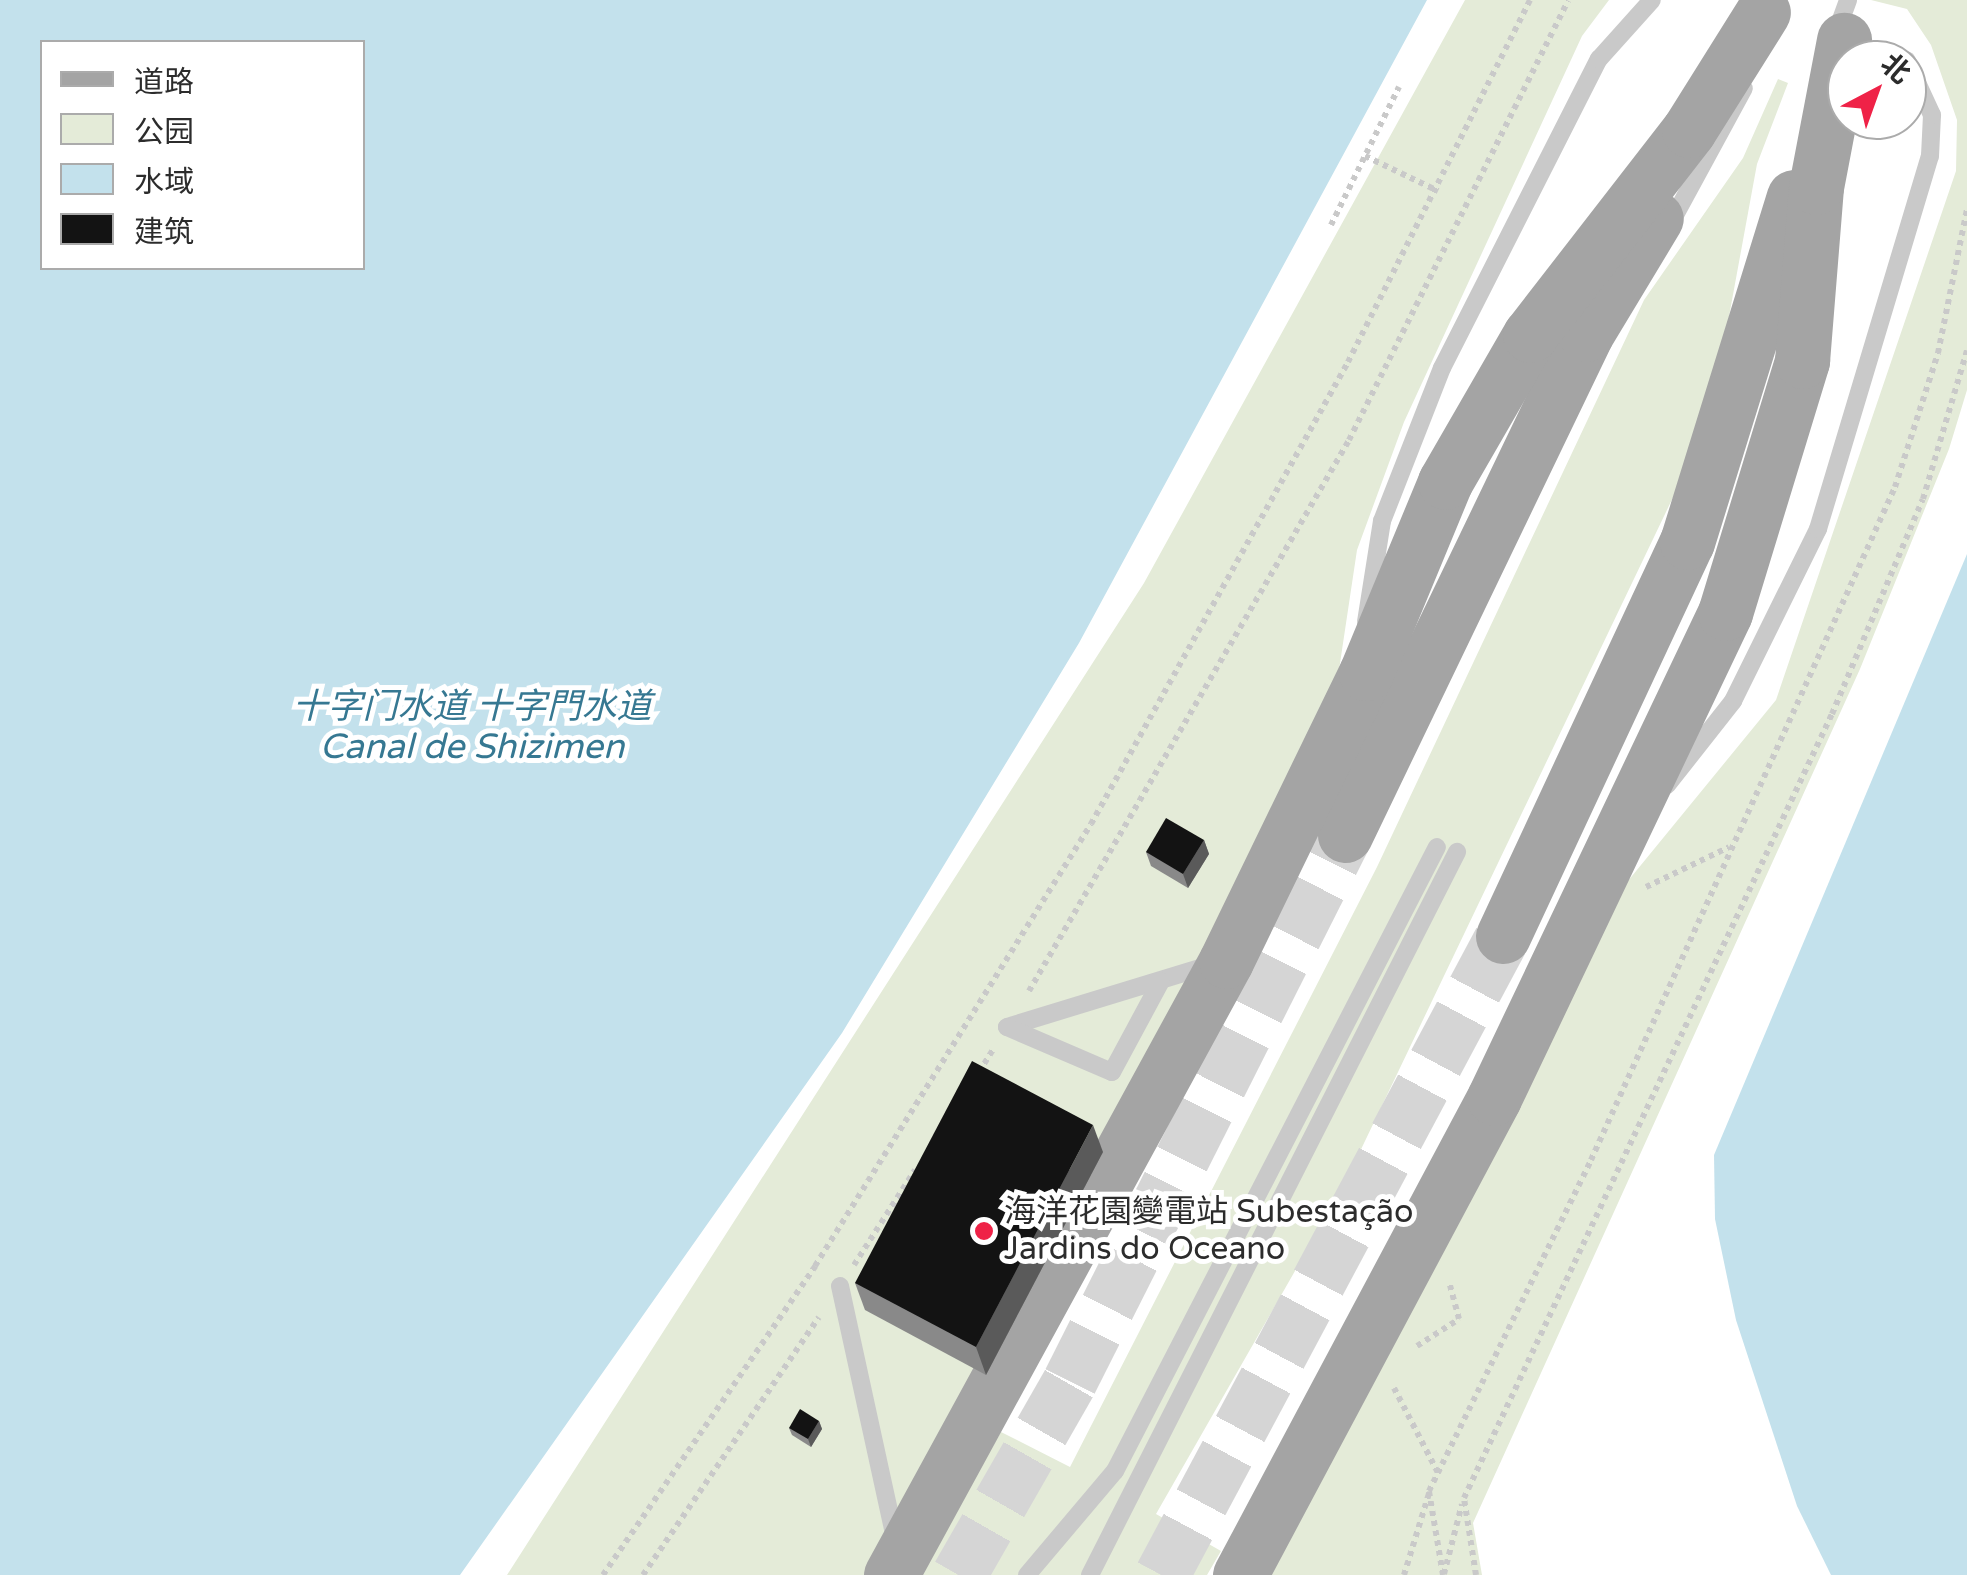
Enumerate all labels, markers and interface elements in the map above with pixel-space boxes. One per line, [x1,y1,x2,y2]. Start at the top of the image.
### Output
legend [40,40,365,270]
north arrow [1827,40,1927,140]
text: 北 [1874,47,1917,91]
text: 道路 [134,64,194,101]
text: 公园 [134,114,194,151]
text: 水域 [134,164,194,201]
text: 建筑 [134,214,194,251]
water label: 十字门水道 十字門水道 Canal de Shizimen [292,686,652,768]
place label: 海洋花園變電站 Subestação Jardins do Oceano [1004,1194,1413,1269]
marker: 海洋花園變電站 Subestação Jardins do Oceano [973,1220,995,1242]

